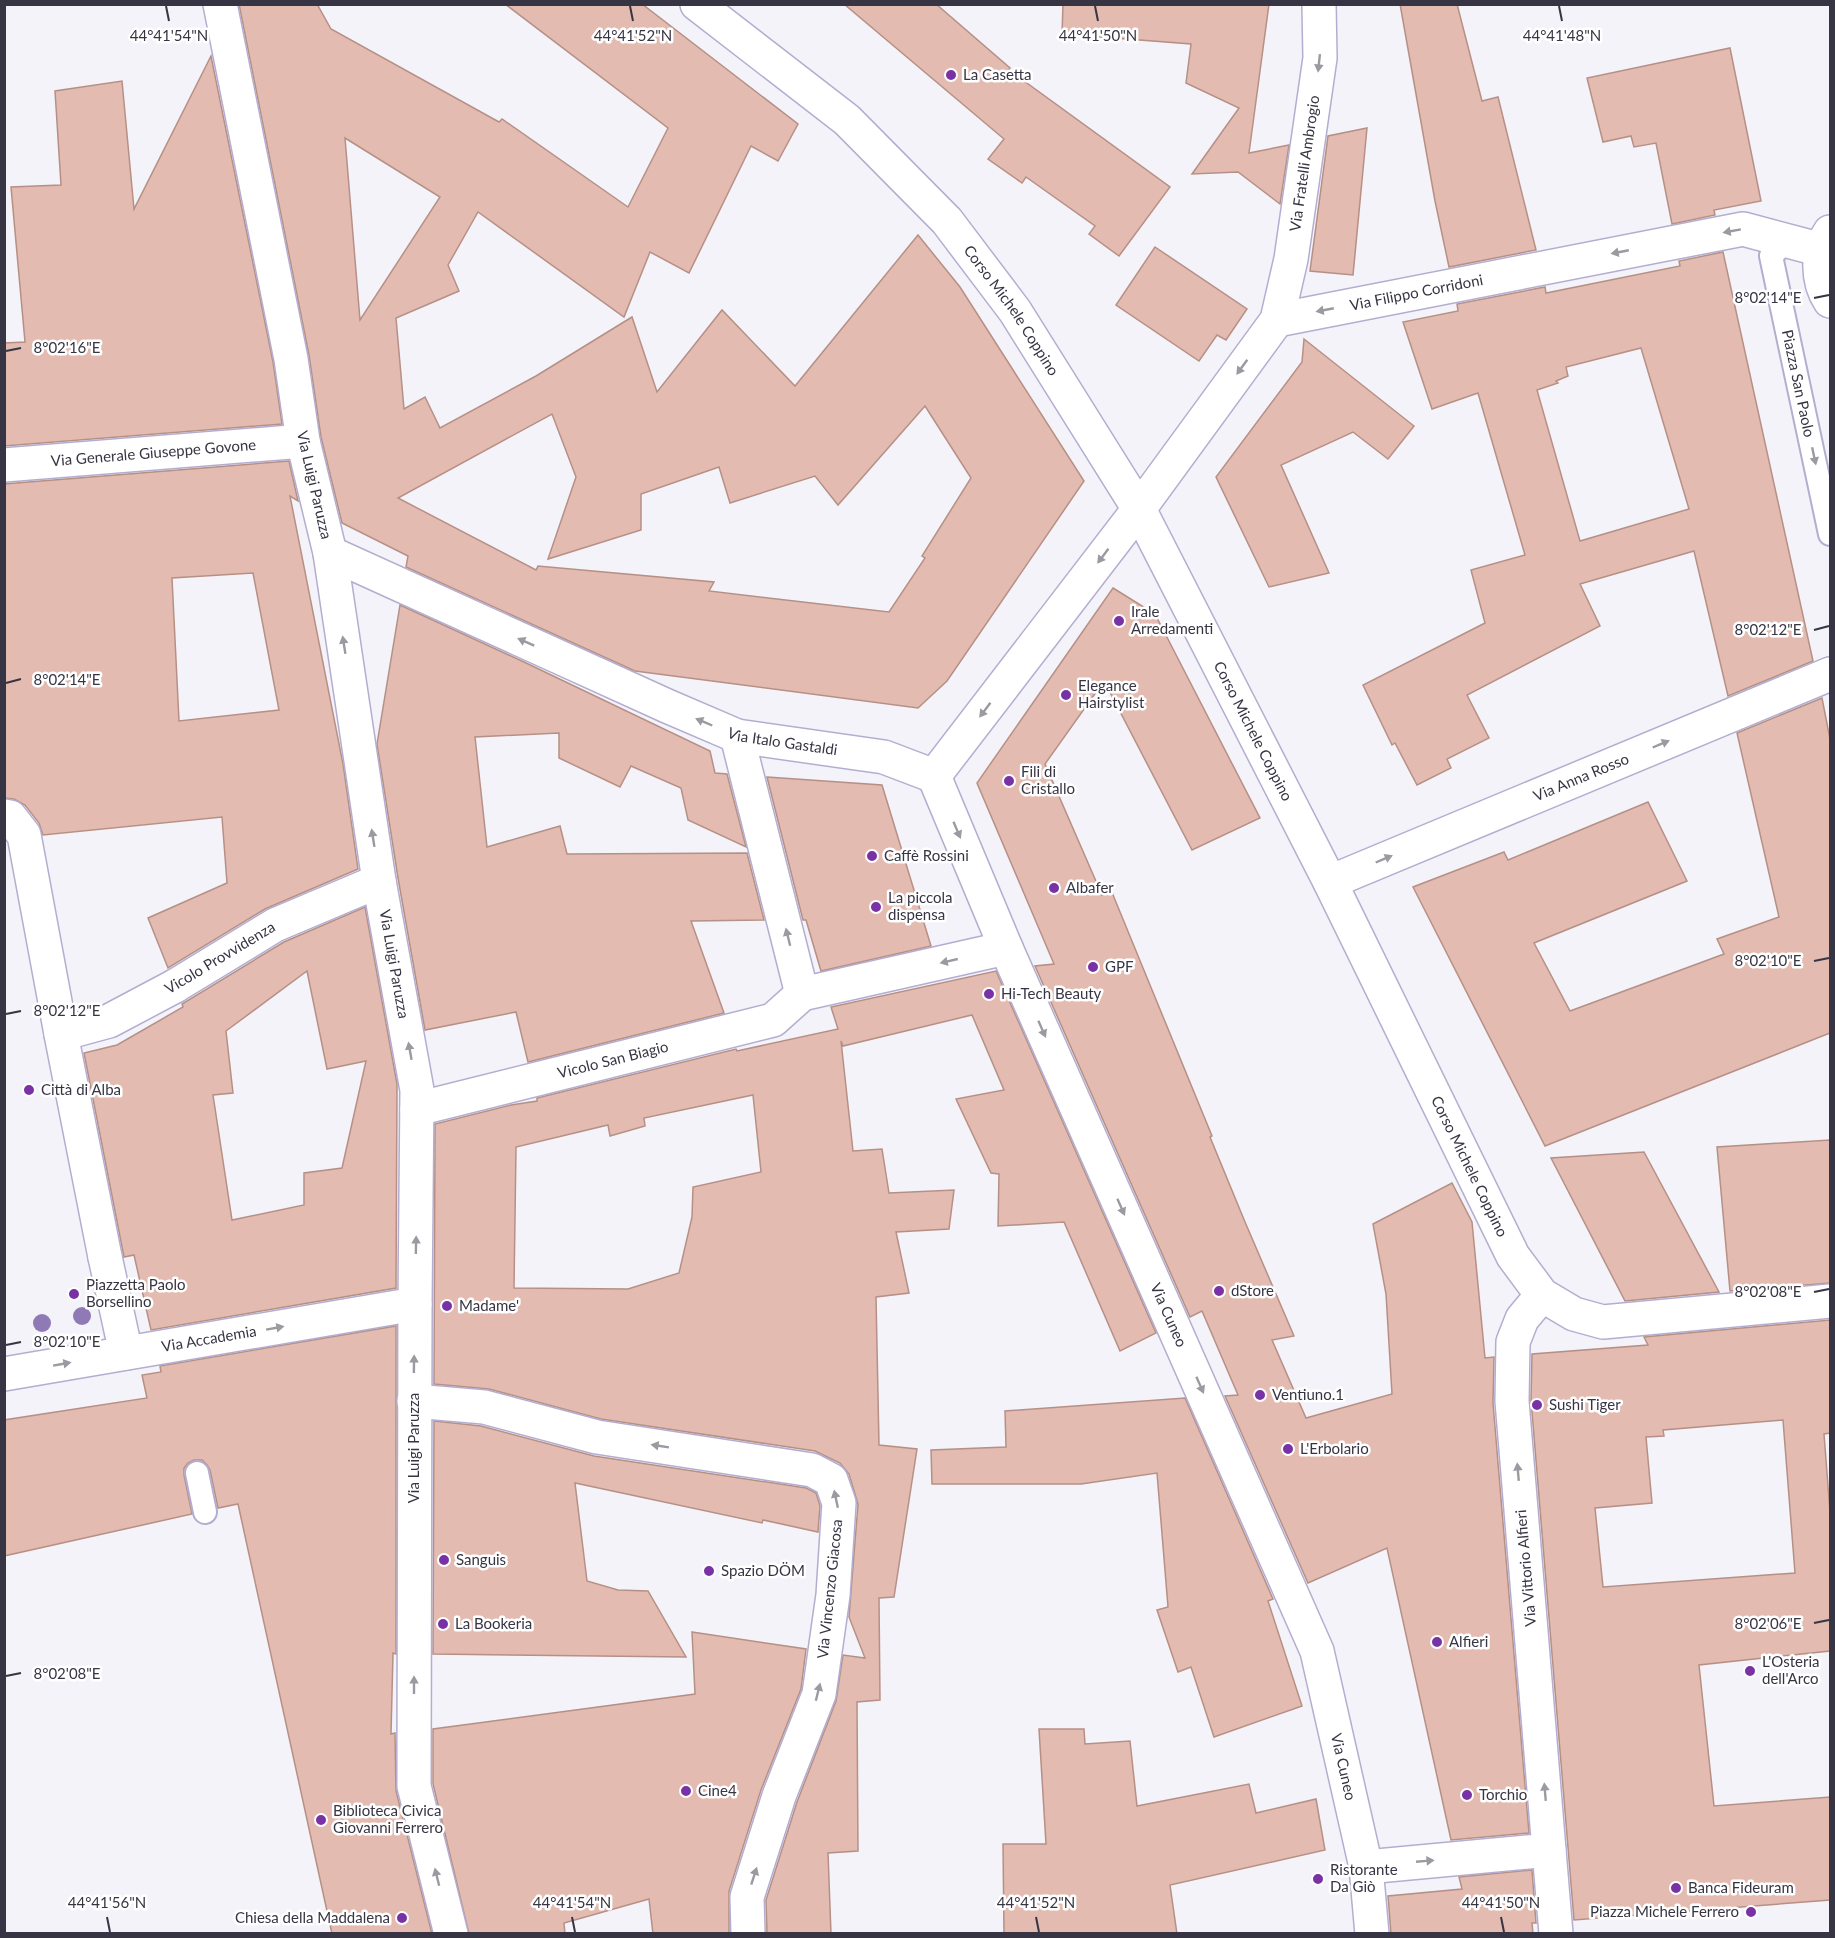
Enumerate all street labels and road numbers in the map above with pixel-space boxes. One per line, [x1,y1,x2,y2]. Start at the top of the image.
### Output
street label: Via Fratelli Ambrogio [1285,94,1323,233]
street label: Corso Michele Coppino [960,241,1063,379]
street label: Via Filippo Corridoni [1348,270,1484,314]
street label: Piazza San Paolo [1779,328,1819,439]
street label: Via Luigi Paruzza [294,429,336,541]
street label: Via Generale Giuseppe Govone [50,435,257,469]
street label: Corso Michele Coppino [1211,658,1297,804]
street label: Via Italo Gastaldi [725,723,839,758]
street label: Via Anna Rosso [1530,749,1631,804]
street label: Via Luigi Paruzza [377,908,413,1020]
street label: Vicolo Provvidenza [161,917,278,997]
street label: Vicolo San Biagio [555,1037,670,1082]
street label: Corso Michele Coppino [1428,1093,1512,1239]
street label: Via Cuneo [1147,1280,1191,1350]
street label: Via Accademia [160,1321,258,1355]
street label: Via Luigi Paruzza [404,1393,422,1503]
street label: Via Vittorio Alfieri [1511,1509,1539,1627]
street label: Via Vincenzo Giacosa [813,1518,845,1660]
street label: Via Cuneo [1328,1731,1361,1802]

